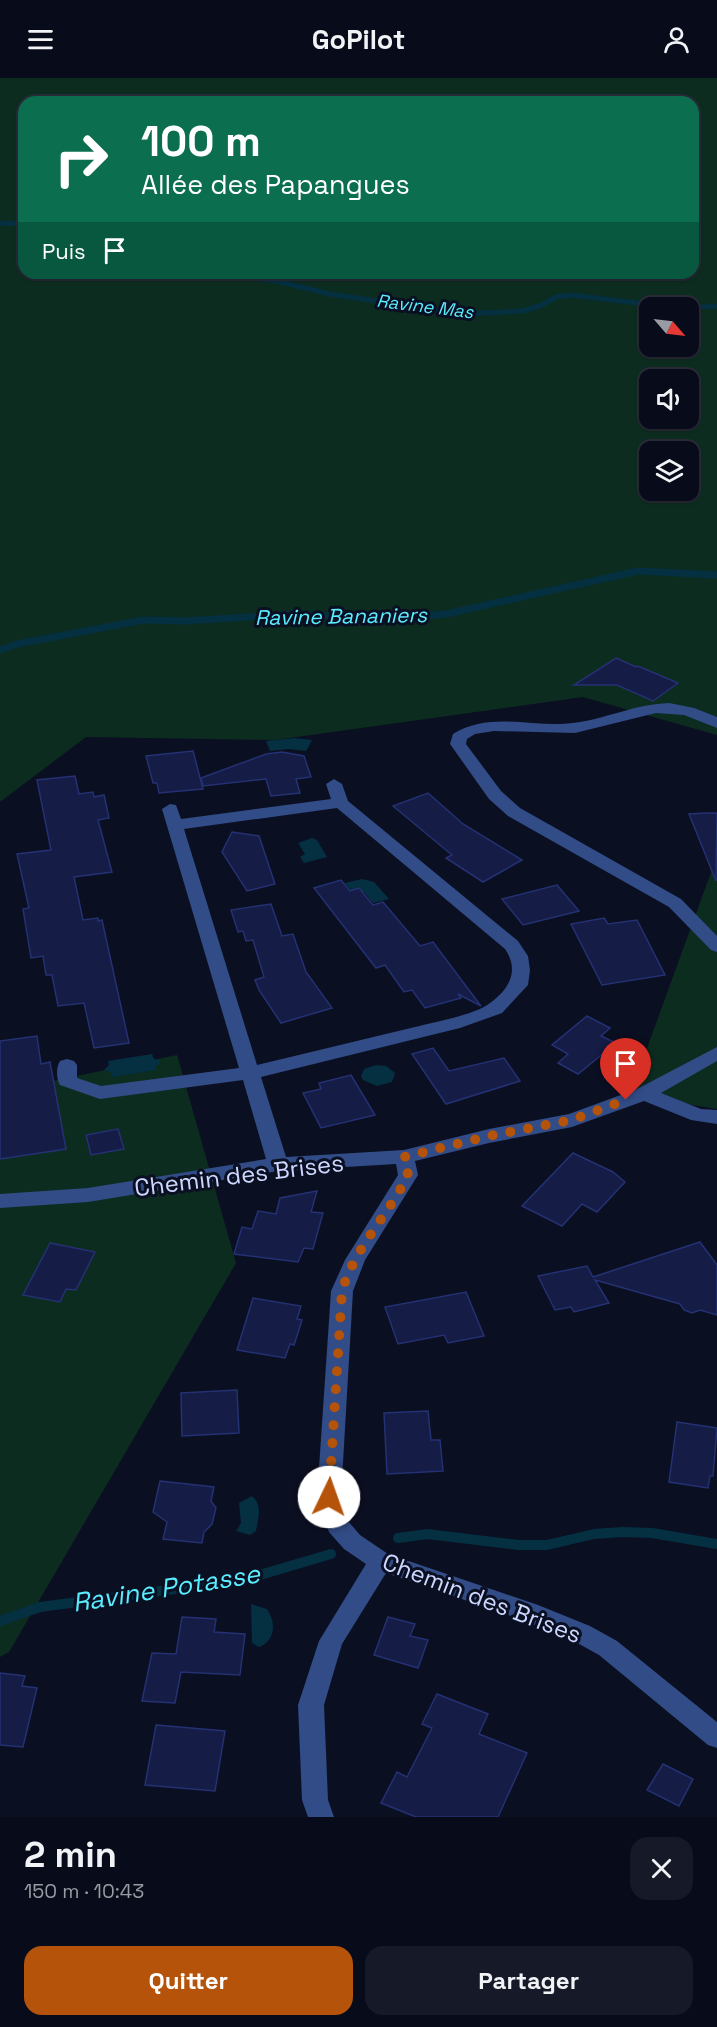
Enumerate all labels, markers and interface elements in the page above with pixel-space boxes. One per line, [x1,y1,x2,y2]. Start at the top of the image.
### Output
text: GoPilot [312,22,405,57]
icon: menu [24,23,57,56]
icon: person [660,23,693,56]
text: 100 m [141,115,261,168]
icon: right [42,120,120,198]
text: Allée des Papangues [141,167,410,202]
icon: arrive [98,234,131,267]
text: Puis [42,237,86,265]
water label: Ravine Mas [375,289,475,323]
north arrow [639,297,699,357]
map controls [639,297,699,501]
button: sound [639,369,699,429]
button: layers [639,441,699,501]
water label: Ravine Bananiers [255,601,428,631]
pin [600,1038,651,1100]
icon: arrive [609,1047,642,1080]
street label: Chemin des Brises [133,1147,345,1203]
position arrow [297,1465,361,1529]
street label: Chemin des Brises [378,1546,586,1650]
water label: Ravine Potasse [70,1556,264,1620]
text: 2 min [24,1832,117,1878]
button: close [630,1837,693,1900]
text: 150 m · 10:43 [24,1878,144,1904]
button: Quitter [24,1946,353,2015]
button: Partager [365,1946,693,2015]

